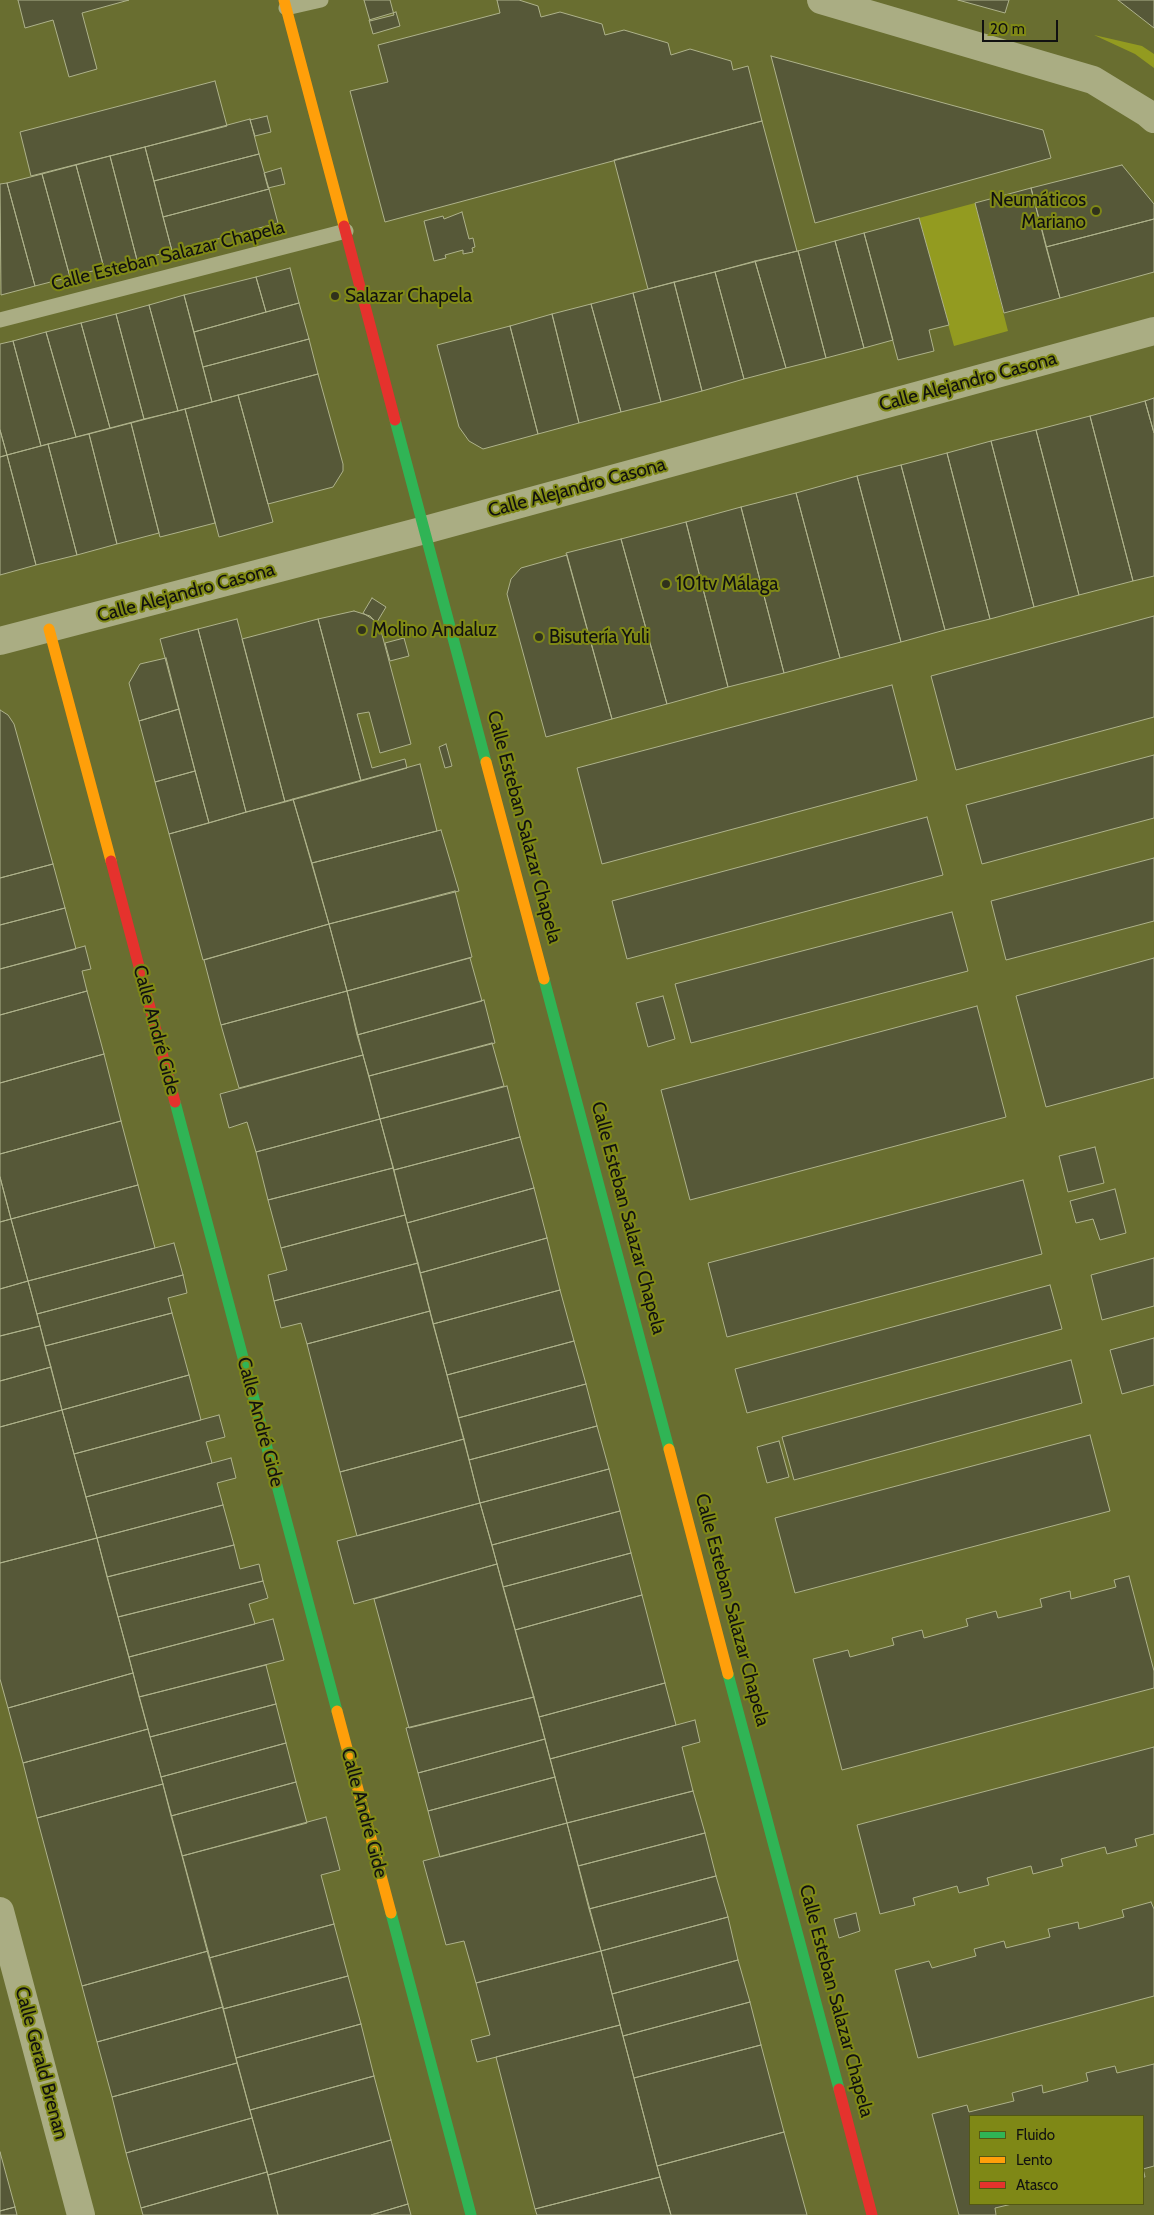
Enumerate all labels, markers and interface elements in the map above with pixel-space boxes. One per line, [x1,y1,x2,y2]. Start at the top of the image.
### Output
scale bar [984,10,1060,42]
text: 20 m [990,20,1025,38]
place label: Neumáticos Mariano [990,189,1086,233]
marker: Neumáticos Mariano [1090,205,1102,217]
street label: Calle Esteban Salazar Chapela [49,216,287,296]
place label: Salazar Chapela [345,285,472,307]
marker: Salazar Chapela [329,290,341,302]
street label: Calle Alejandro Casona [877,347,1059,417]
street label: Calle Alejandro Casona [486,453,668,523]
street label: Calle Alejandro Casona [95,558,277,628]
place label: 101tv Málaga [676,573,778,595]
marker: 101tv Málaga [660,578,672,590]
place label: Molino Andaluz [372,619,497,641]
marker: Molino Andaluz [356,624,368,636]
place label: Bisutería Yuli [549,626,650,648]
marker: Bisutería Yuli [533,631,545,643]
street label: Calle Esteban Salazar Chapela [482,708,566,946]
street label: Calle André Gide [128,963,184,1097]
street label: Calle Esteban Salazar Chapela [586,1099,670,1337]
street label: Calle André Gide [232,1355,288,1489]
street label: Calle Esteban Salazar Chapela [690,1491,774,1729]
street label: Calle André Gide [336,1746,392,1880]
street label: Calle Esteban Salazar Chapela [794,1882,878,2120]
street label: Calle Gerald Brenan [10,1984,72,2142]
legend [969,2115,1144,2205]
text: Fluido [1016,2126,1055,2144]
text: Lento [1016,2151,1053,2169]
text: Atasco [1016,2176,1058,2194]

